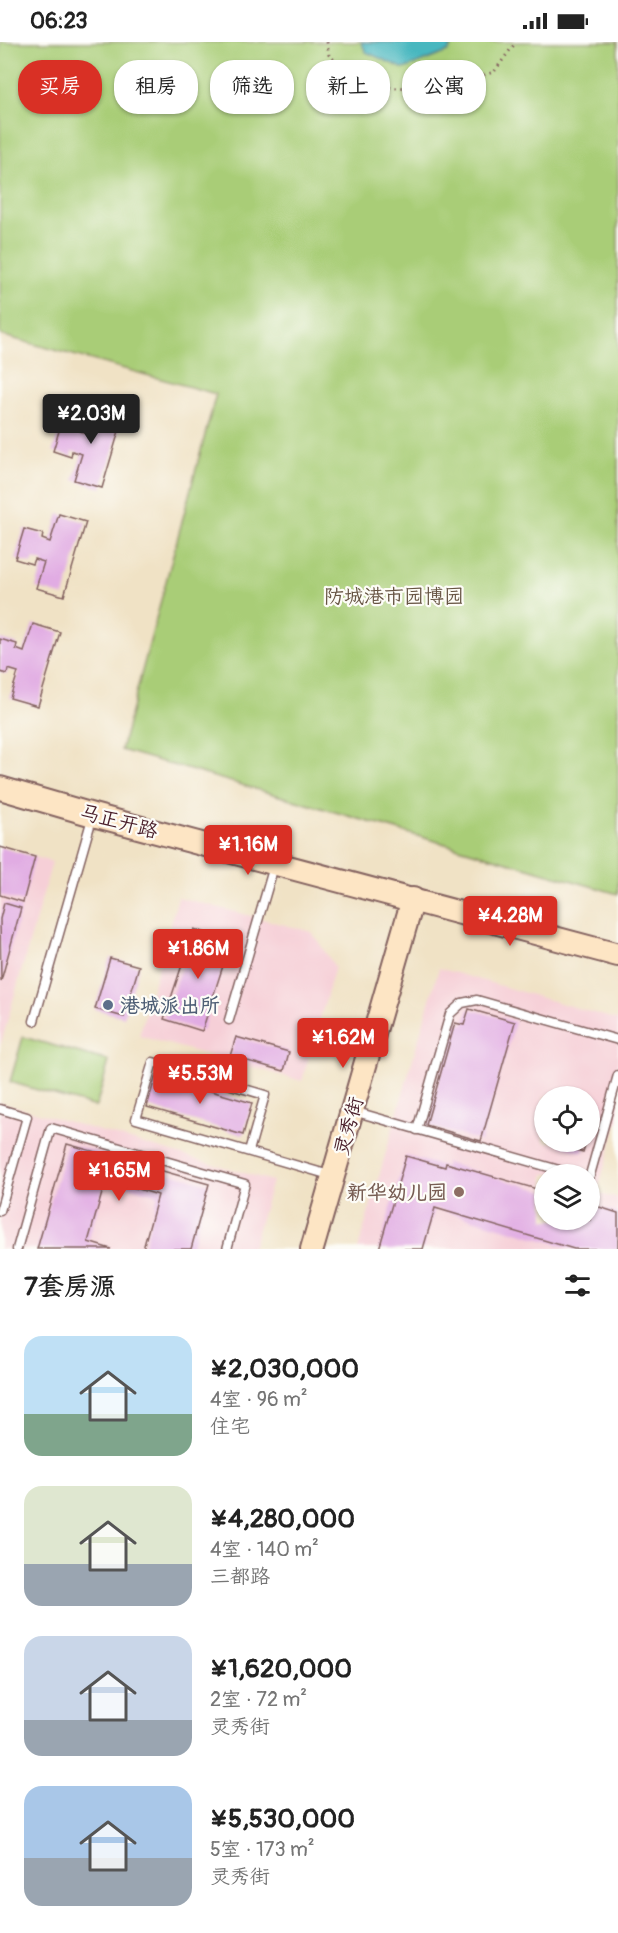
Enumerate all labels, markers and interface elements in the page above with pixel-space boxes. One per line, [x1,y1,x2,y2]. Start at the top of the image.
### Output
text: 06:23 [30,7,88,35]
chip: 买房 [18,60,102,114]
chip: 租房 [114,60,198,114]
chip: 筛选 [210,60,294,114]
chip: 新上 [306,60,390,114]
chip: 公寓 [402,60,486,114]
pin: ¥2.03M [42,394,140,445]
text: ¥2.03M [57,401,125,426]
park label: 防城港市园博园 [324,584,464,609]
street label: 马正开路 [77,799,162,844]
pin: ¥1.16M [199,825,297,876]
text: ¥1.16M [218,832,278,857]
pin: ¥4.28M [461,896,559,947]
text: ¥4.28M [477,903,543,928]
pin: ¥1.86M [149,929,247,980]
text: ¥1.86M [167,936,229,961]
place label: 港城派出所 [120,993,220,1018]
marker: 港城派出所 [101,998,115,1012]
pin: ¥1.62M [294,1018,392,1069]
text: ¥1.62M [311,1025,375,1050]
pin: ¥5.53M [151,1054,249,1105]
text: ¥5.53M [167,1061,233,1086]
map controls [534,1086,600,1230]
button: locate [534,1086,600,1152]
street label: 灵秀街 [328,1094,369,1158]
pin: ¥1.65M [70,1151,168,1202]
text: ¥1.65M [88,1158,150,1183]
button: layers [534,1164,600,1230]
place label: 新华幼儿园 [347,1180,447,1205]
marker: 新华幼儿园 [452,1185,466,1199]
icon: filters [561,1269,594,1302]
text: 7套房源 [24,1271,116,1303]
text: ¥2,030,000 [210,1353,359,1385]
icon: home [72,1360,144,1432]
text: 4室 · 96 m² [210,1387,308,1412]
text: 住宅 [210,1414,250,1439]
text: ¥4,280,000 [210,1503,355,1535]
icon: home [72,1510,144,1582]
text: 4室 · 140 m² [210,1537,319,1562]
text: 三都路 [210,1564,270,1589]
text: ¥1,620,000 [210,1653,352,1685]
icon: home [72,1660,144,1732]
text: 2室 · 72 m² [210,1687,307,1712]
text: 灵秀街 [210,1714,270,1739]
text: ¥5,530,000 [210,1803,355,1835]
icon: home [72,1810,144,1882]
text: 5室 · 173 m² [210,1837,314,1862]
text: 灵秀街 [210,1864,270,1889]

